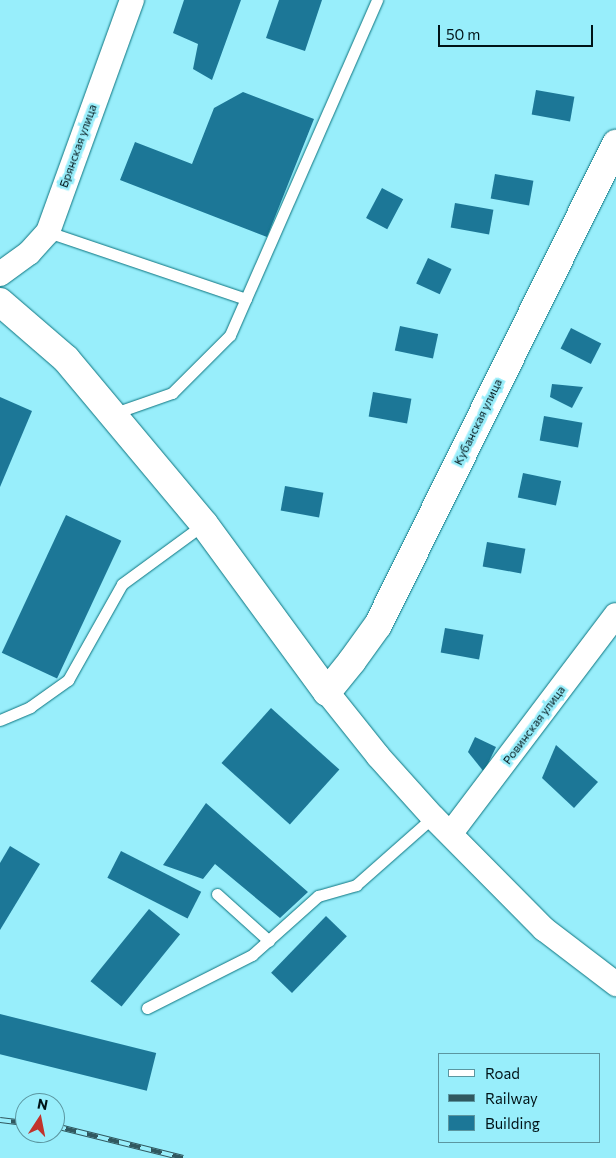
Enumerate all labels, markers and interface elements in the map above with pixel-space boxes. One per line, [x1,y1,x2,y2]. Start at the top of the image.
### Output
scale bar [441,15,596,47]
text: 50 m [446,25,480,43]
street label: Брянская улица [56,102,100,190]
street label: Кубанская улица [451,377,505,467]
street label: Ровинская улица [500,683,568,767]
legend [438,1053,601,1143]
text: Road [485,1064,520,1082]
text: Railway [485,1089,538,1107]
north arrow [15,1093,65,1143]
text: N [36,1094,50,1113]
text: Building [485,1114,540,1132]

